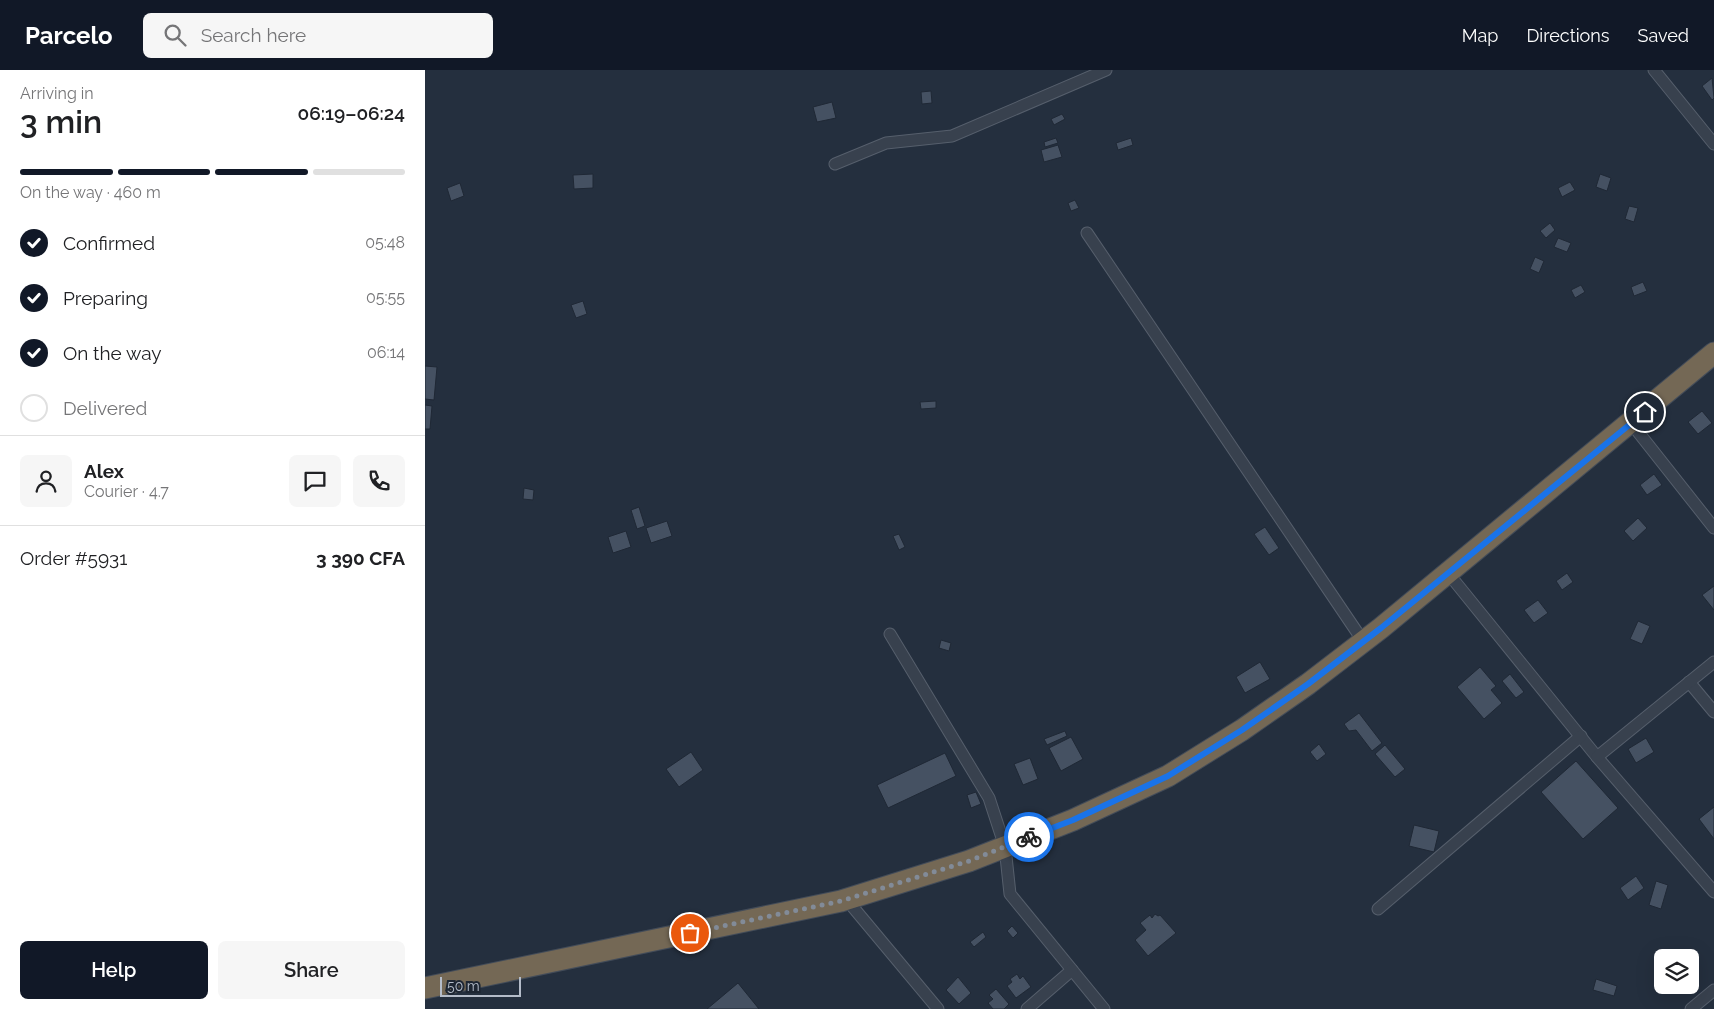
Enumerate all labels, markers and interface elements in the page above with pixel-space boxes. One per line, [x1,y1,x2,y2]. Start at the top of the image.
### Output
search box [143,13,493,58]
text: Parcelo [25,21,113,50]
icon: search [161,21,189,49]
text: Search here [201,24,306,46]
text: Map [1462,25,1498,46]
text: Directions [1526,25,1610,46]
text: Saved [1638,25,1689,46]
text: Arriving in [20,84,94,103]
text: 06:19–06:24 [298,102,405,124]
text: 3 min [20,103,102,140]
text: On the way · 460 m [20,183,161,202]
icon: check [20,229,48,257]
text: Confirmed [63,232,155,254]
text: 05:48 [365,233,405,252]
icon: check [20,284,48,312]
text: Preparing [63,287,148,309]
text: 05:55 [366,288,405,307]
icon: check [20,339,48,367]
text: On the way [63,342,162,364]
text: 06:14 [367,343,405,362]
pin [1624,391,1666,433]
text: Delivered [63,397,147,419]
icon: home [1631,398,1659,426]
button: person [20,455,72,507]
button: chat [289,455,341,507]
button: phone [353,455,405,507]
text: Alex [84,460,124,482]
text: Courier · 4.7 [84,482,169,501]
text: Order #5931 [20,547,127,569]
text: 3 390 CFA [316,547,405,569]
courier [1004,812,1054,862]
icon: bike [1015,823,1043,851]
pin [669,912,711,954]
icon: bag [676,919,704,947]
button: Help [20,941,208,999]
button: Share [218,941,405,999]
map controls [1654,949,1699,994]
button: layers [1654,949,1699,994]
scale bar [440,974,521,997]
text: 50 m [447,978,480,994]

